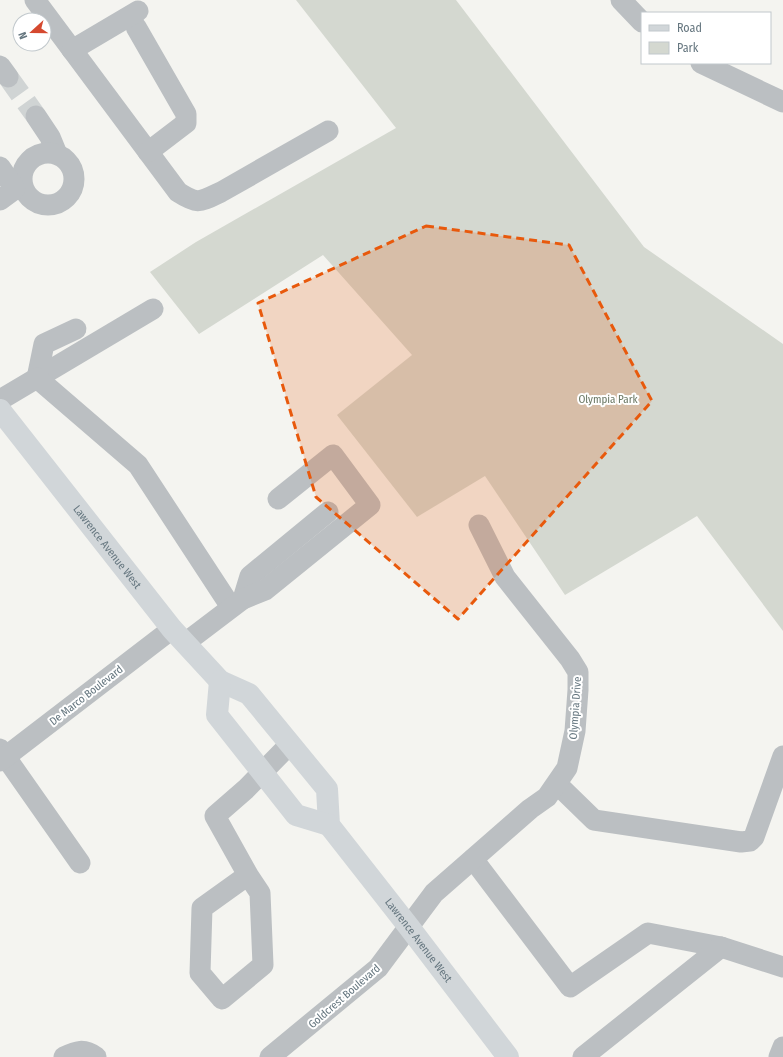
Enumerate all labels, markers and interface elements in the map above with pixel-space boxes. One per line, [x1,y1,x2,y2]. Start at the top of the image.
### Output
north arrow [12,12,52,52]
legend [641,12,771,64]
text: Road [677,21,702,35]
text: N [16,30,30,41]
text: Park [677,41,699,55]
park label: Olympia Park [578,393,638,406]
street label: Lawrence Avenue West [70,503,144,592]
street label: De Marco Boulevard [47,663,126,728]
street label: Olympia Drive [567,676,584,740]
street label: Lawrence Avenue West [382,896,455,985]
street label: Goldcrest Boulevard [306,962,383,1031]

